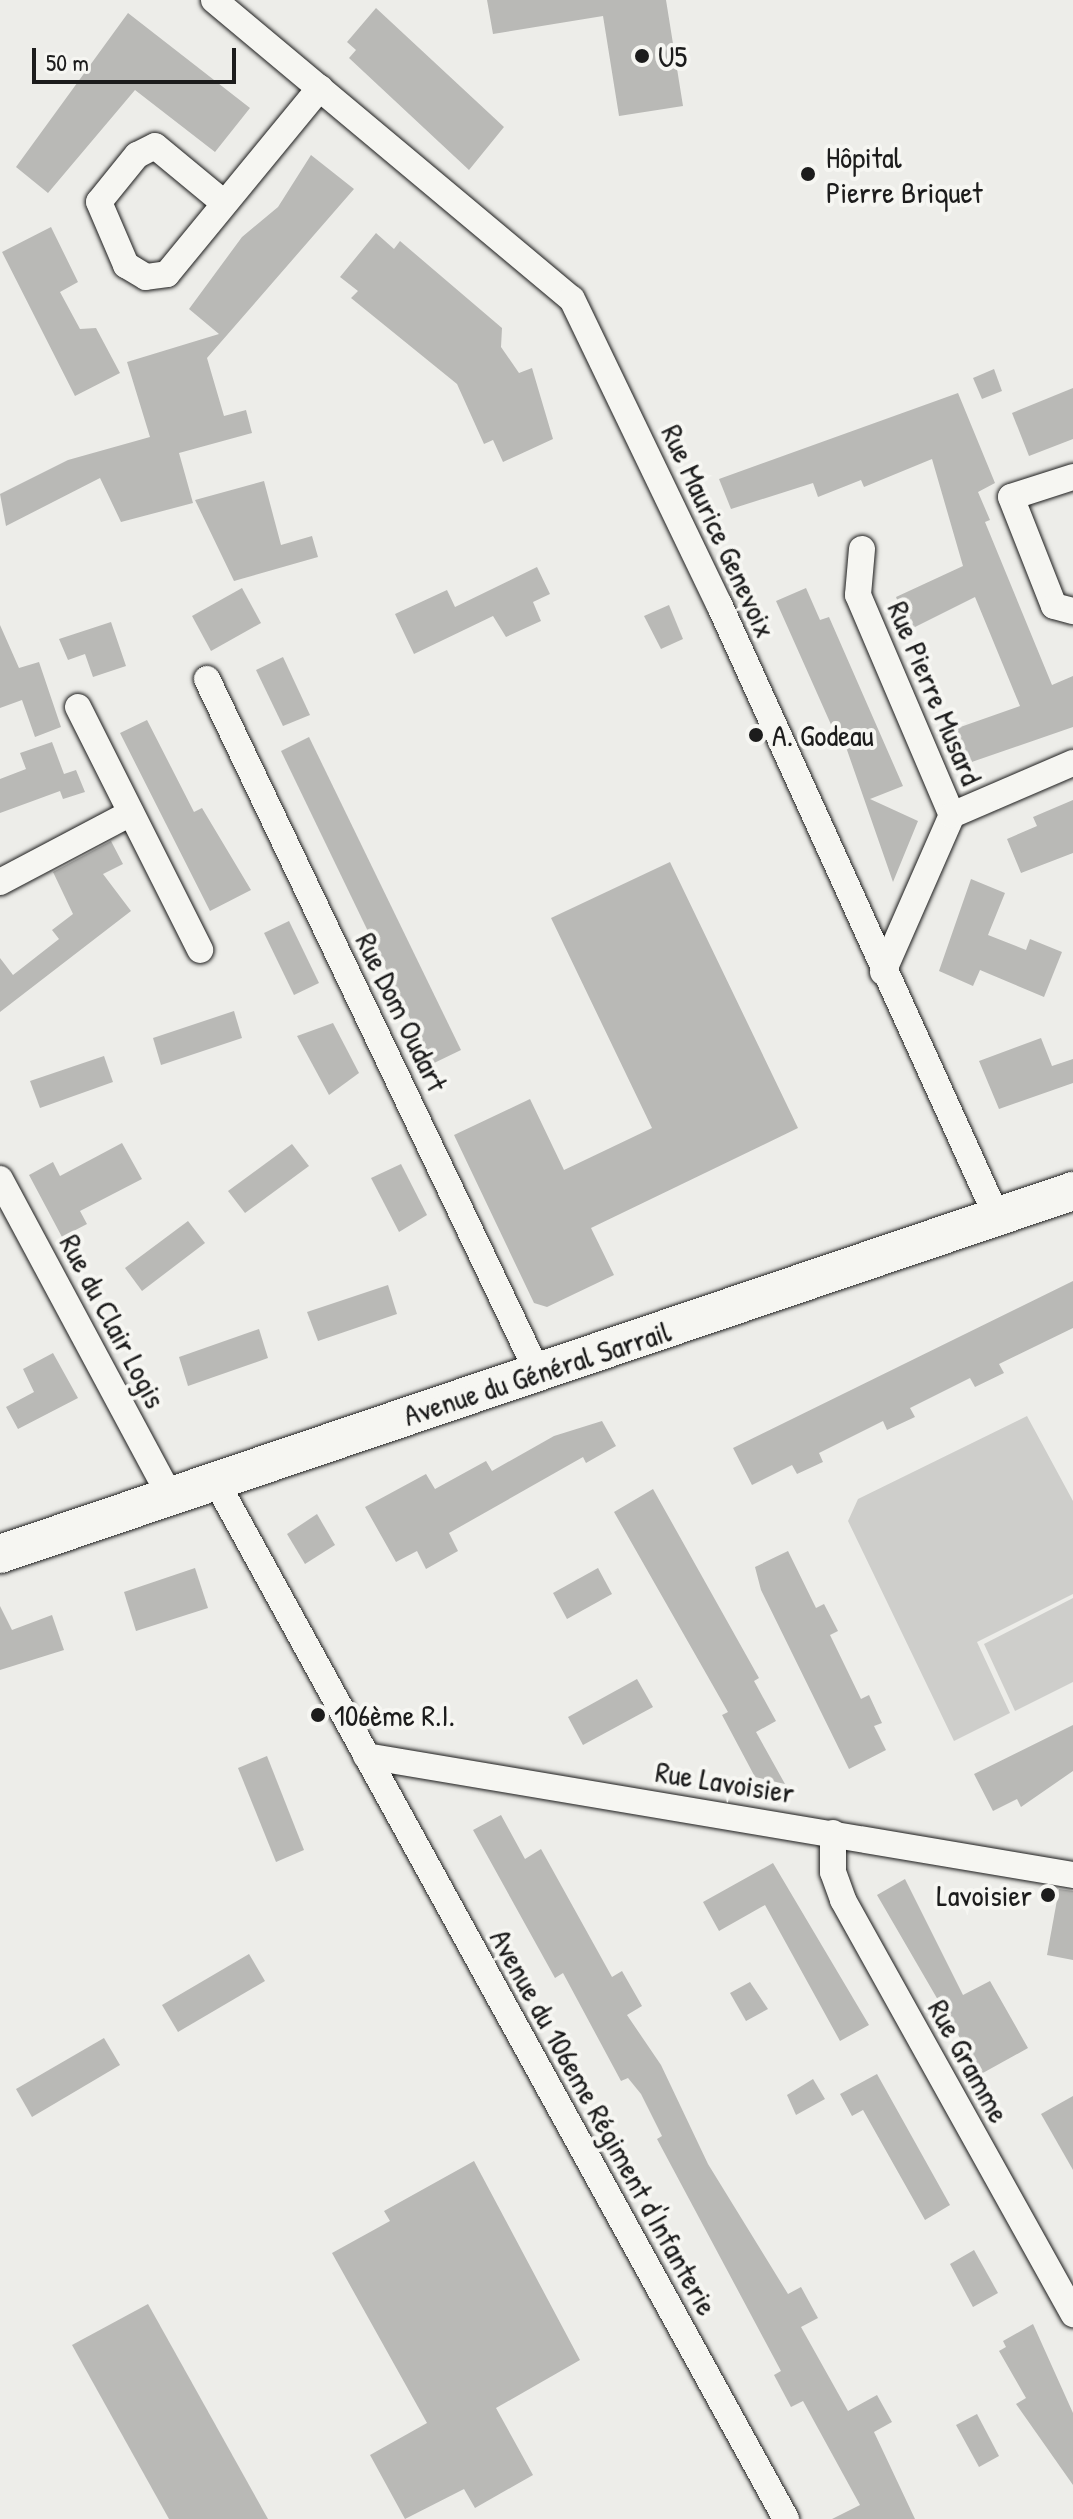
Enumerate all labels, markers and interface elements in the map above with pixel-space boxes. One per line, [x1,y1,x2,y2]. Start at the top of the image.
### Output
scale bar [36,32,240,82]
place label: U5 [658,38,687,74]
text: 50 m [46,46,89,78]
marker: U5 [633,47,651,65]
place label: Hôpital Pierre Briquet [826,139,983,210]
marker: Hôpital Pierre Briquet [797,163,819,185]
street label: Rue Maurice Genevoix [654,419,784,643]
street label: Rue Pierre Musard [880,596,990,790]
place label: A. Godeau [772,717,874,753]
marker: A. Godeau [747,726,765,744]
street label: Rue Dom Oudart [348,927,456,1097]
street label: Rue du Clair Logis [52,1228,174,1414]
street label: Avenue du Général Sarrail [399,1313,675,1433]
place label: 106ème R.I. [334,1697,455,1733]
marker: 106ème R.I. [309,1706,327,1724]
street label: Rue Lavoisier [653,1753,797,1811]
place label: Lavoisier [937,1877,1032,1913]
marker: Lavoisier [1039,1886,1057,1904]
street label: Avenue du 106eme Régiment d'Infanterie [483,1923,725,2321]
street label: Rue Gramme [921,1993,1017,2129]

